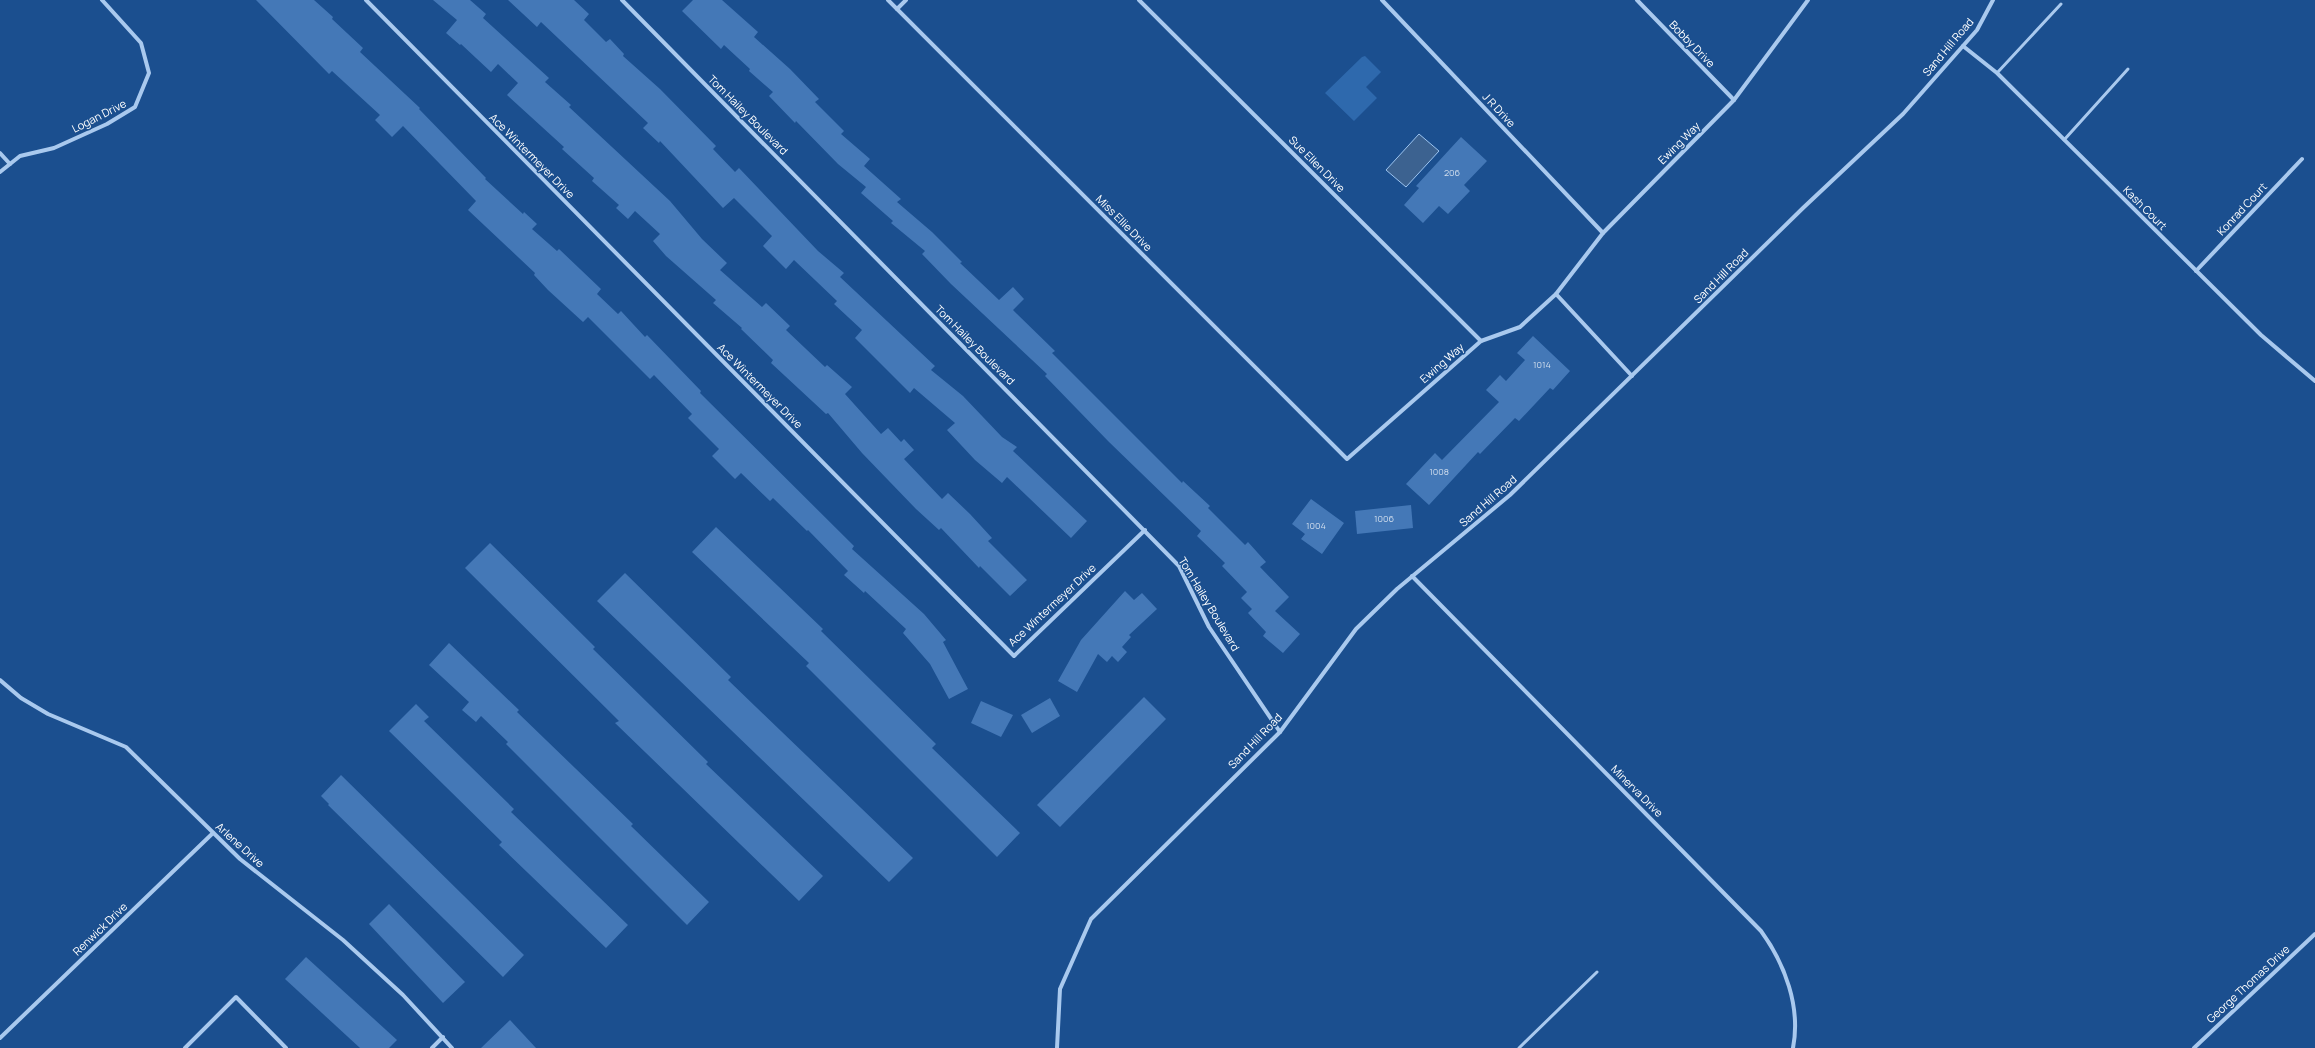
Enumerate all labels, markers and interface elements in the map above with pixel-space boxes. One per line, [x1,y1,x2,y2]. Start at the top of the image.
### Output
street label: Sand Hill Road [1919,14,1976,79]
street label: Bobby Drive [1666,17,1719,71]
street label: Tom Hailey Boulevard [705,71,792,158]
street label: J R Drive [1480,89,1520,131]
street label: Logan Drive [69,95,129,136]
street label: Ace Wintermeyer Drive [486,110,579,202]
street label: Ewing Way [1654,118,1703,167]
street label: Sue Ellen Drive [1286,132,1349,196]
house number: 206 [1444,166,1461,179]
street label: Konrad Court [2213,179,2270,238]
street label: Kash Court [2120,182,2171,233]
street label: Miss Ellie Drive [1093,191,1156,254]
street label: Sand Hill Road [1690,245,1751,306]
street label: Tom Hailey Boulevard [932,301,1019,388]
street label: Ewing Way [1416,339,1467,386]
street label: Ace Wintermeyer Drive [714,340,807,432]
house number: 1014 [1533,358,1551,371]
house number: 1008 [1429,465,1449,478]
street label: Sand Hill Road [1456,471,1520,530]
house number: 1006 [1374,512,1394,525]
house number: 1004 [1306,519,1326,532]
street label: Tom Hailey Boulevard [1175,554,1243,654]
street label: Ace Wintermeyer Drive [1005,560,1099,649]
street label: Sand Hill Road [1224,710,1285,772]
street label: Minerva Drive [1608,761,1667,820]
street label: Arlene Drive [213,819,268,871]
street label: Renwick Drive [69,898,131,958]
street label: George Thomas Drive [2203,941,2293,1026]

